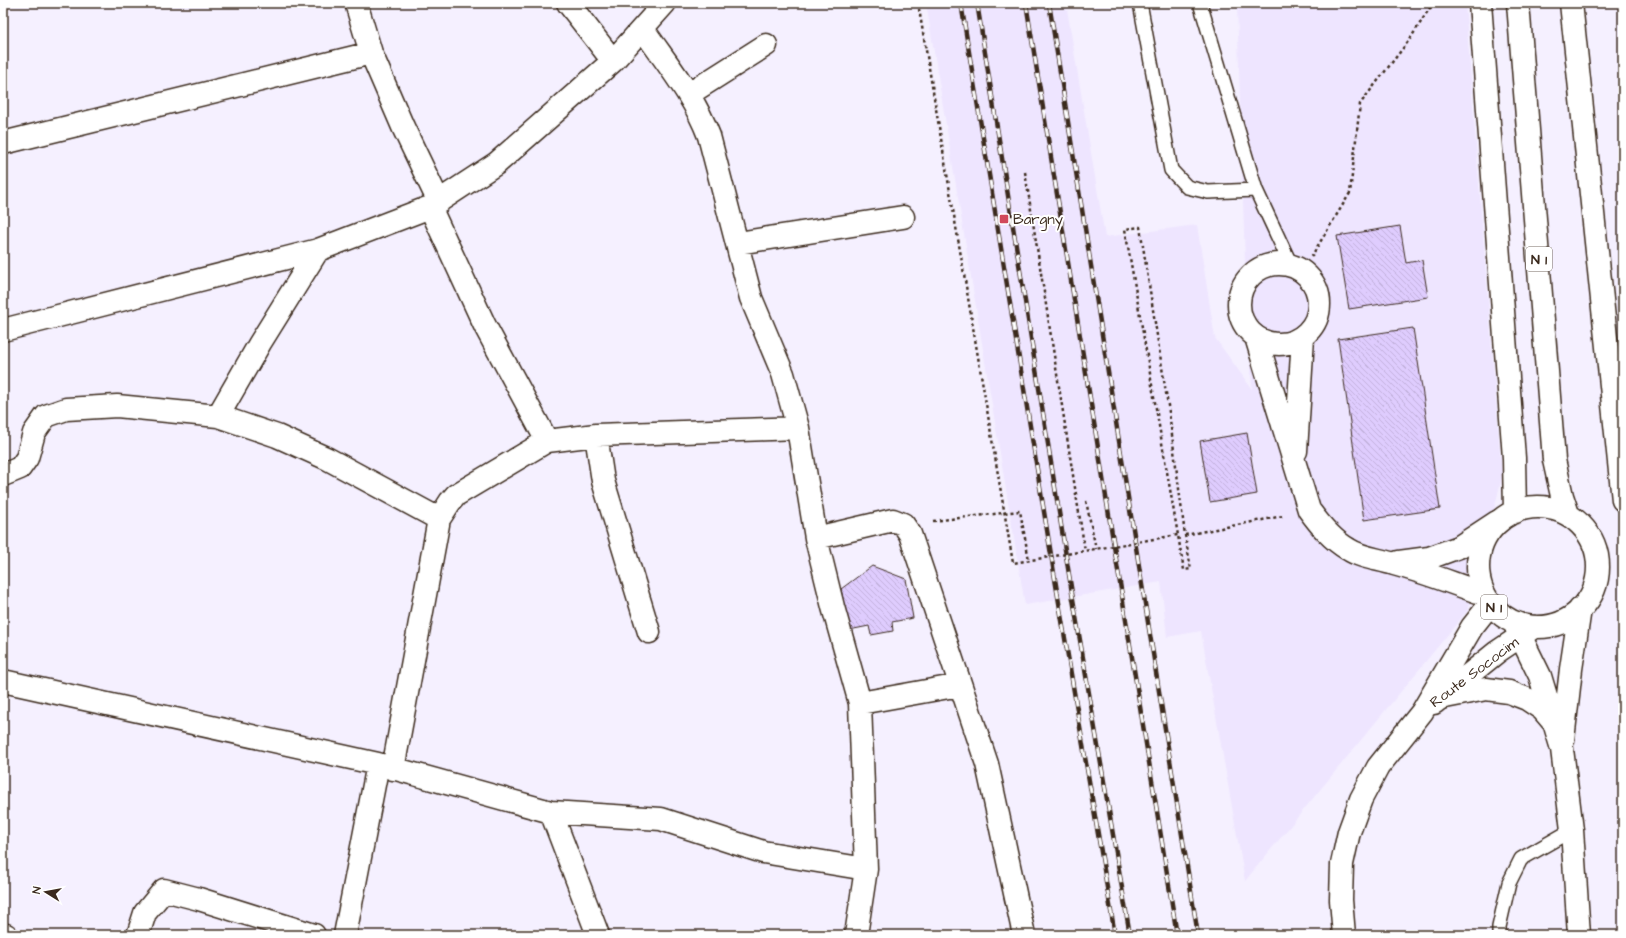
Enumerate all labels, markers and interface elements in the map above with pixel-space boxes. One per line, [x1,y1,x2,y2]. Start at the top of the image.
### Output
place label: Bargny [1013,209,1063,231]
marker: Bargny [998,213,1010,225]
road number: N 1 [1526,247,1552,271]
road number: N 1 [1481,595,1507,619]
street label: Route Sococim [1425,632,1523,713]
north arrow [26,872,66,912]
text: N [29,885,45,895]

